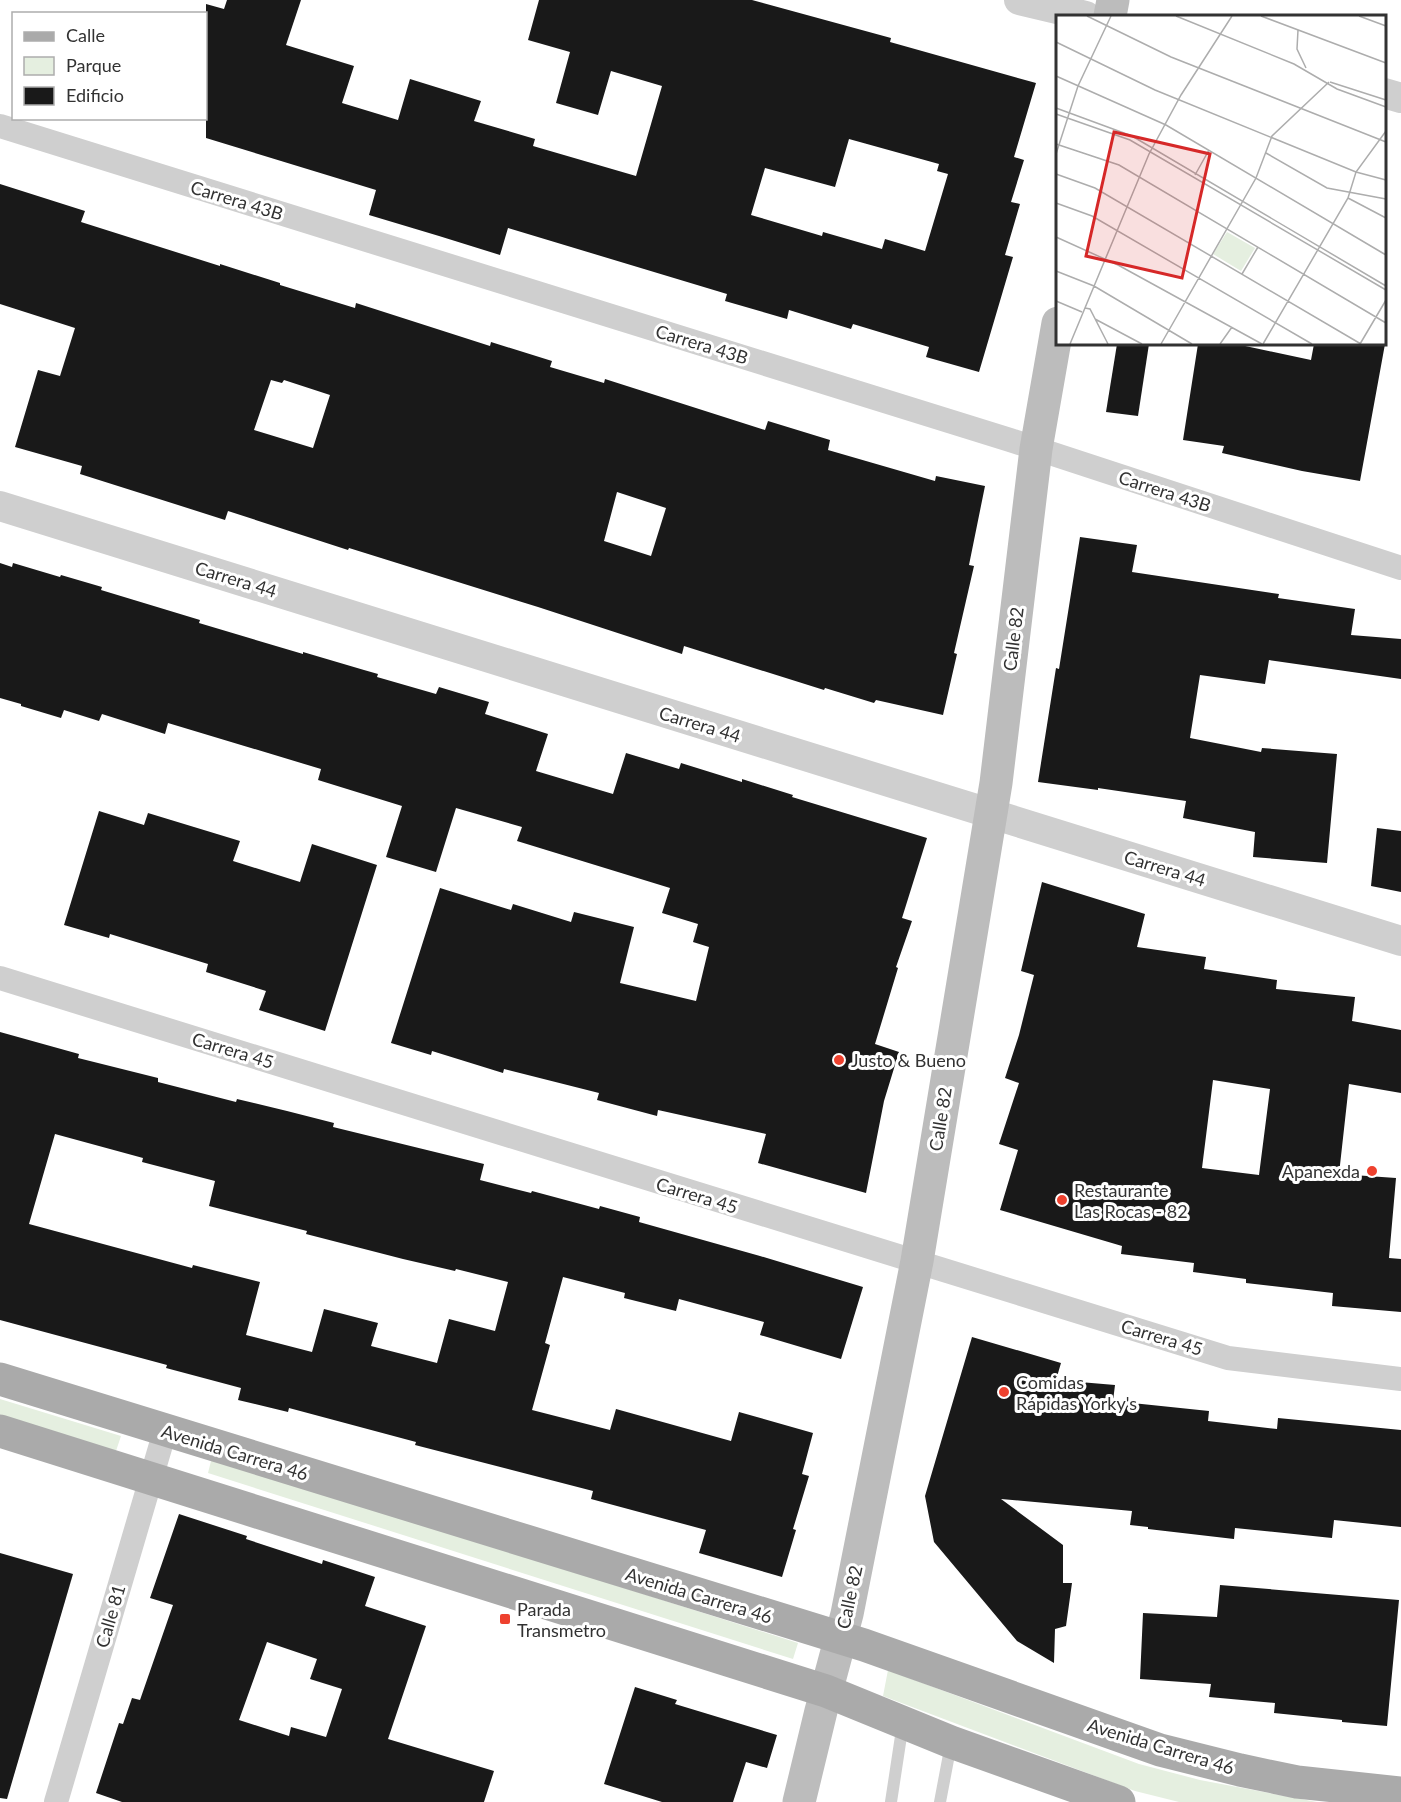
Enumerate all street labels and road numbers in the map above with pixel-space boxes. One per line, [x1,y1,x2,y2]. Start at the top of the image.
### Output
street label: Carrera 43B [188,175,286,225]
street label: Carrera 43B [653,319,751,369]
street label: Carrera 43B [1116,466,1214,516]
street label: Carrera 44 [193,556,279,602]
street label: Calle 82 [998,606,1028,672]
street label: Carrera 44 [657,701,743,747]
street label: Carrera 44 [1122,845,1208,891]
street label: Carrera 45 [190,1027,276,1073]
street label: Calle 82 [924,1085,956,1153]
street label: Carrera 45 [654,1172,740,1218]
street label: Carrera 45 [1119,1314,1205,1360]
street label: Avenida Carrera 46 [159,1419,311,1485]
street label: Avenida Carrera 46 [623,1562,775,1628]
street label: Calle 82 [832,1563,866,1631]
street label: Calle 81 [91,1582,129,1650]
street label: Avenida Carrera 46 [1085,1713,1237,1779]

